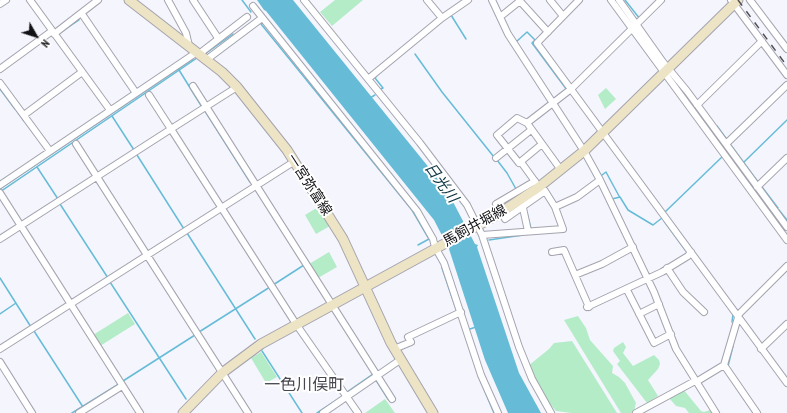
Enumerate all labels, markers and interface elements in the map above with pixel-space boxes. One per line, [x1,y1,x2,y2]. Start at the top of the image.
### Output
north arrow [16,16,56,56]
text: N [38,37,53,50]
street label: 一宮弥富線 [283,151,335,219]
water label: 日光川 [420,160,462,206]
street label: 馬飼井堀線 [440,202,510,250]
district label: 一色川俣町 [264,375,344,395]

